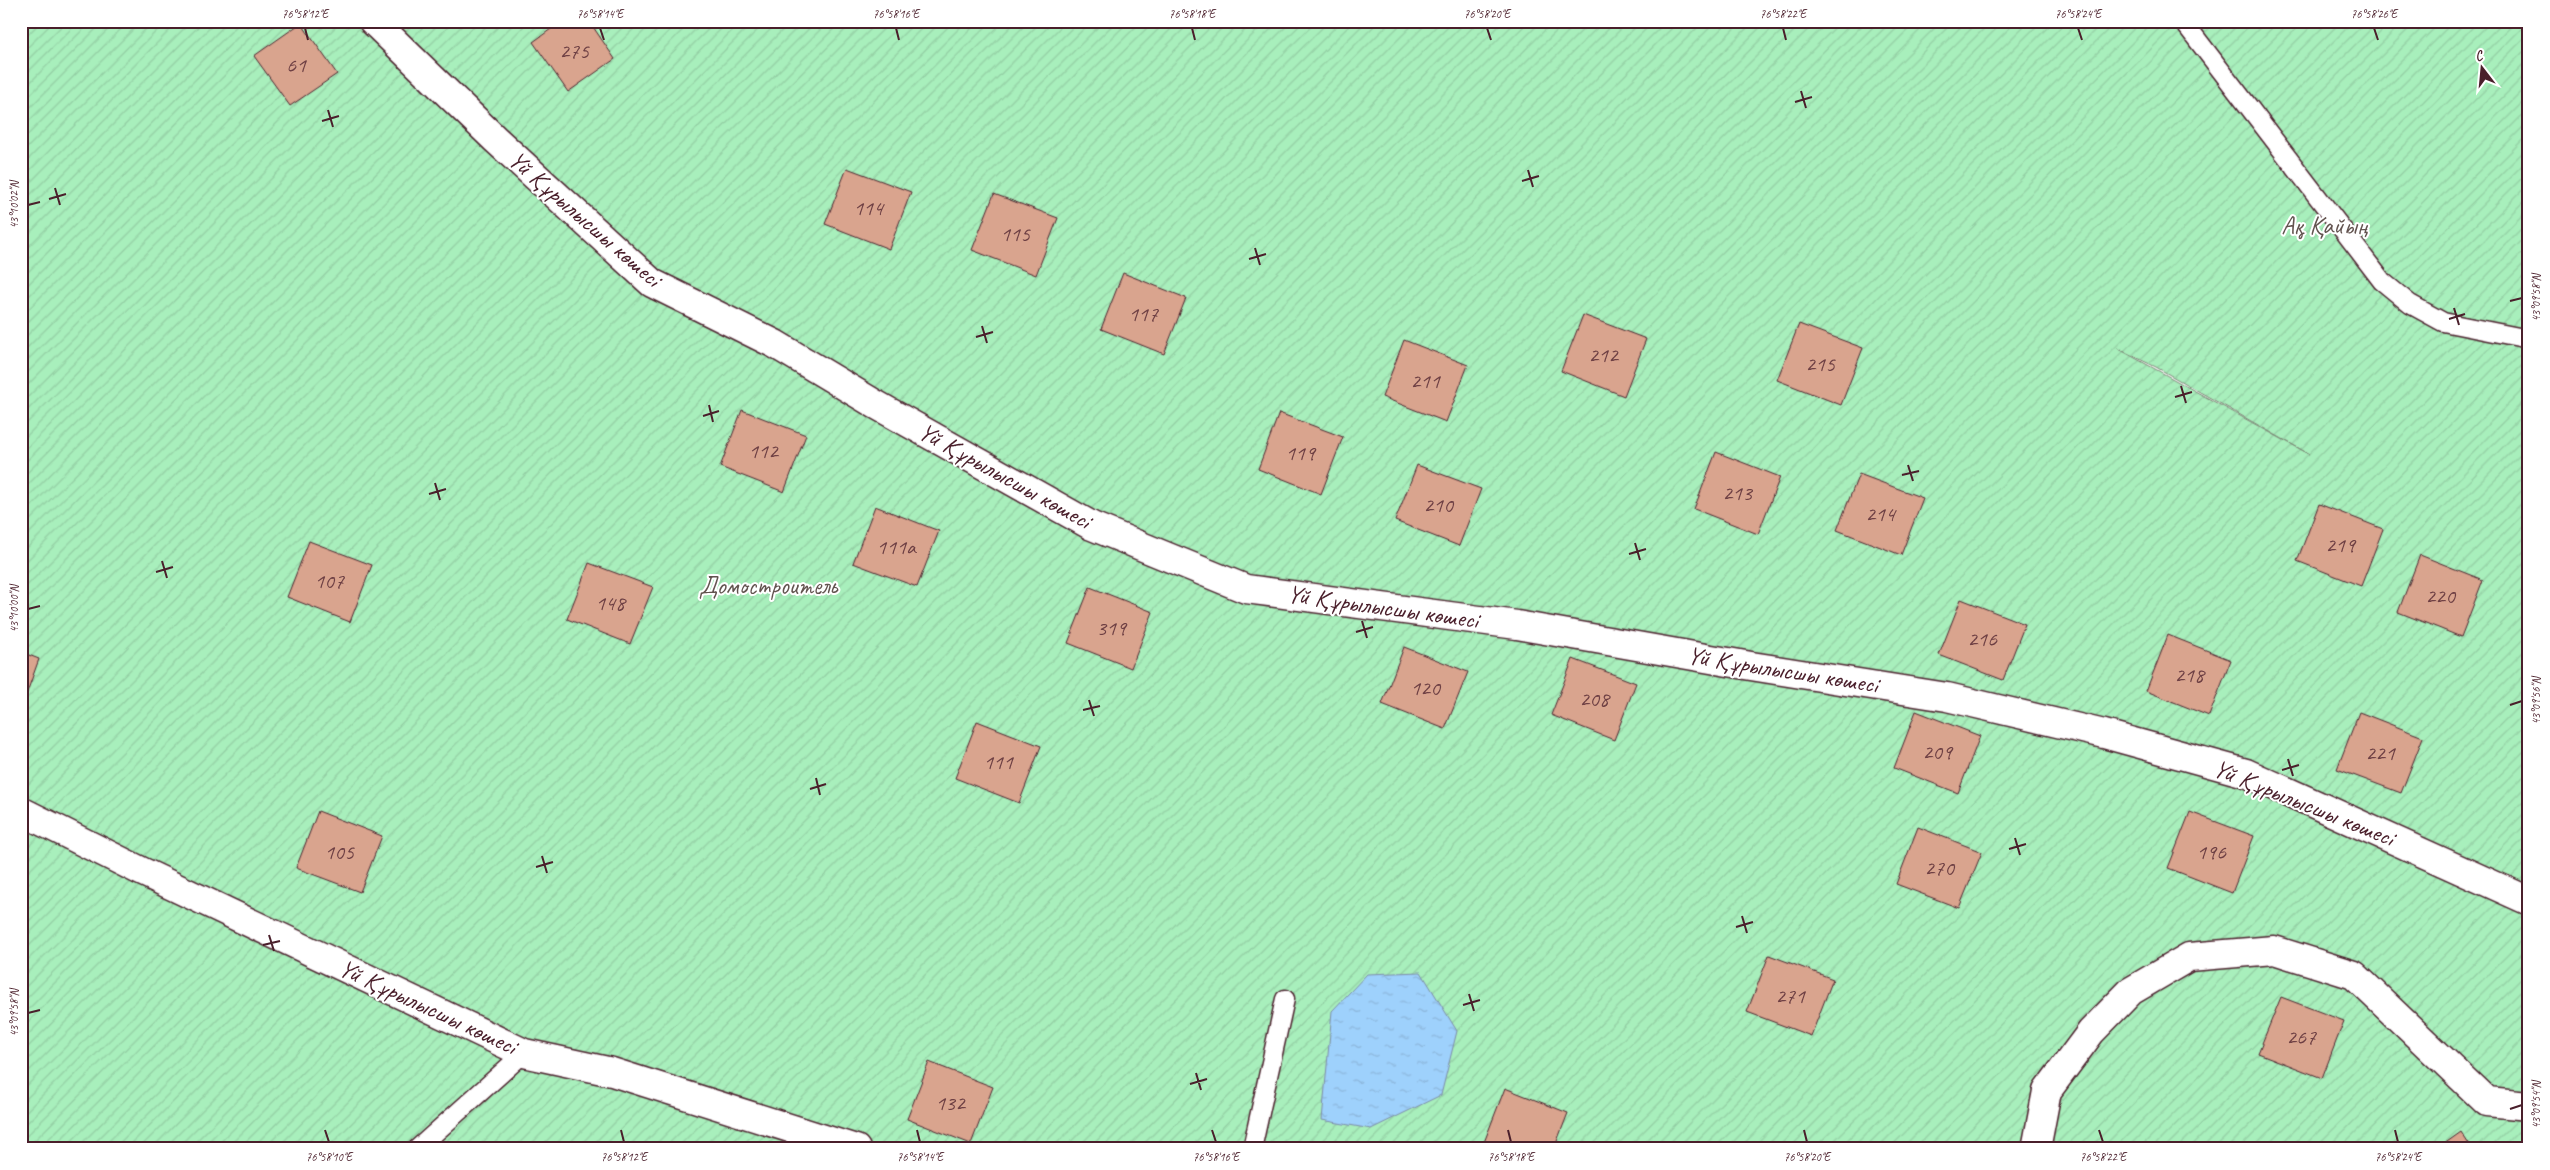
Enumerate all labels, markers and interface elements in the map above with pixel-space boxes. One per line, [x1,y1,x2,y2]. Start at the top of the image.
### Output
text: 76°58'12"E [282,6,330,22]
text: 76°58'14"E [577,6,625,22]
text: 76°58'16"E [873,6,921,22]
text: 76°58'18"E [1169,6,1217,22]
text: 76°58'20"E [1464,6,1512,22]
text: 76°58'22"E [1760,6,1808,22]
text: 76°58'24"E [2055,6,2103,22]
text: 76°58'26"E [2351,6,2399,22]
house number: 275 [559,37,590,65]
north arrow [2458,42,2508,92]
text: С [2473,46,2486,65]
house number: 61 [286,51,307,79]
street label: Үй Құрылысшы көшесі [502,144,671,296]
text: 43°10'02"N [6,180,22,229]
house number: 114 [853,194,885,222]
park label: Ақ Қайың [2281,210,2369,242]
house number: 115 [1000,220,1031,248]
text: 43°09'58"N [2528,273,2544,322]
house number: 117 [1128,300,1159,328]
house number: 212 [1588,341,1620,369]
house number: 215 [1805,350,1836,378]
house number: 211 [1410,367,1441,395]
street label: Үй Құрылысшы көшесі [913,415,1100,538]
house number: 112 [748,437,780,465]
house number: 119 [1285,439,1317,467]
house number: 213 [1722,479,1754,507]
house number: 210 [1423,491,1455,519]
house number: 214 [1865,500,1897,528]
house number: 219 [2325,531,2357,559]
house number: 111а [876,533,917,561]
house number: 107 [314,567,345,595]
park label: Домостроитель [699,570,839,602]
street label: Үй Құрылысшы көшесі [1286,578,1484,637]
house number: 220 [2425,582,2457,610]
text: 43°10'00"N [6,584,22,633]
house number: 148 [595,589,627,617]
house number: 319 [1096,614,1128,642]
house number: 216 [1967,625,1998,653]
street label: Үй Құрылысшы көшесі [1686,639,1884,701]
house number: 218 [2174,661,2206,689]
house number: 120 [1410,674,1442,702]
text: 43°09'56"N [2528,676,2544,725]
house number: 208 [1579,685,1611,713]
house number: 209 [1922,738,1954,766]
house number: 221 [2365,739,2396,767]
house number: 111 [983,748,1014,776]
street label: Үй Құрылысшы көшесі [2209,752,2402,855]
house number: 105 [324,838,355,866]
house number: 196 [2196,838,2227,866]
house number: 270 [1924,854,1956,882]
street label: Үй Құрылысшы көшесі [334,952,525,1064]
house number: 271 [1775,982,1806,1010]
text: 43°09'58"N [6,988,22,1037]
house number: 267 [2286,1023,2317,1051]
text: 43°09'54"N [2528,1080,2544,1129]
house number: 132 [935,1089,967,1117]
text: 76°58'10"E [306,1149,354,1165]
text: 76°58'12"E [601,1149,649,1165]
text: 76°58'14"E [897,1149,945,1165]
text: 76°58'16"E [1193,1149,1241,1165]
text: 76°58'18"E [1488,1149,1536,1165]
text: 76°58'20"E [1784,1149,1832,1165]
text: 76°58'22"E [2080,1149,2128,1165]
text: 76°58'24"E [2375,1149,2423,1165]

